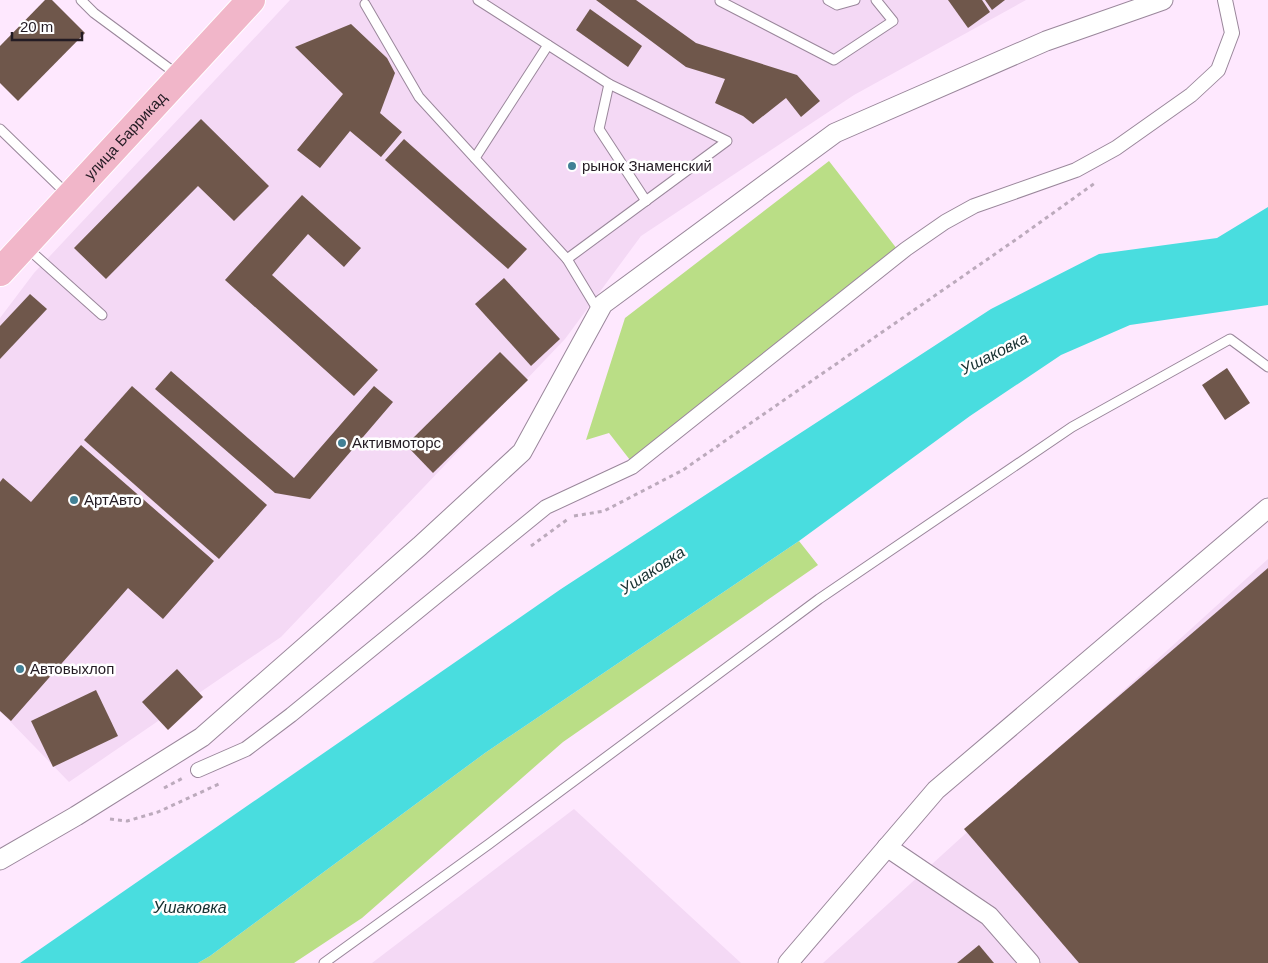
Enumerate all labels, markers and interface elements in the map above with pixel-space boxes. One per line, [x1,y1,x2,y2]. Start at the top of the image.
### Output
scale bar [12,10,82,42]
text: 20 m [20,18,53,35]
street label: улица Баррикад [81,88,170,183]
place label: рынок Знаменский [582,157,712,174]
marker: рынок Знаменский [566,160,578,172]
water label: Ушаковка [957,329,1031,378]
place label: Активмоторс [352,434,441,451]
marker: Активмоторс [336,437,348,449]
place label: АртАвто [84,491,142,508]
marker: АртАвто [68,494,80,506]
water label: Ушаковка [616,543,688,598]
place label: Автовыхлоп [30,660,114,677]
marker: Автовыхлоп [14,663,26,675]
water label: Ушаковка [152,899,227,916]

